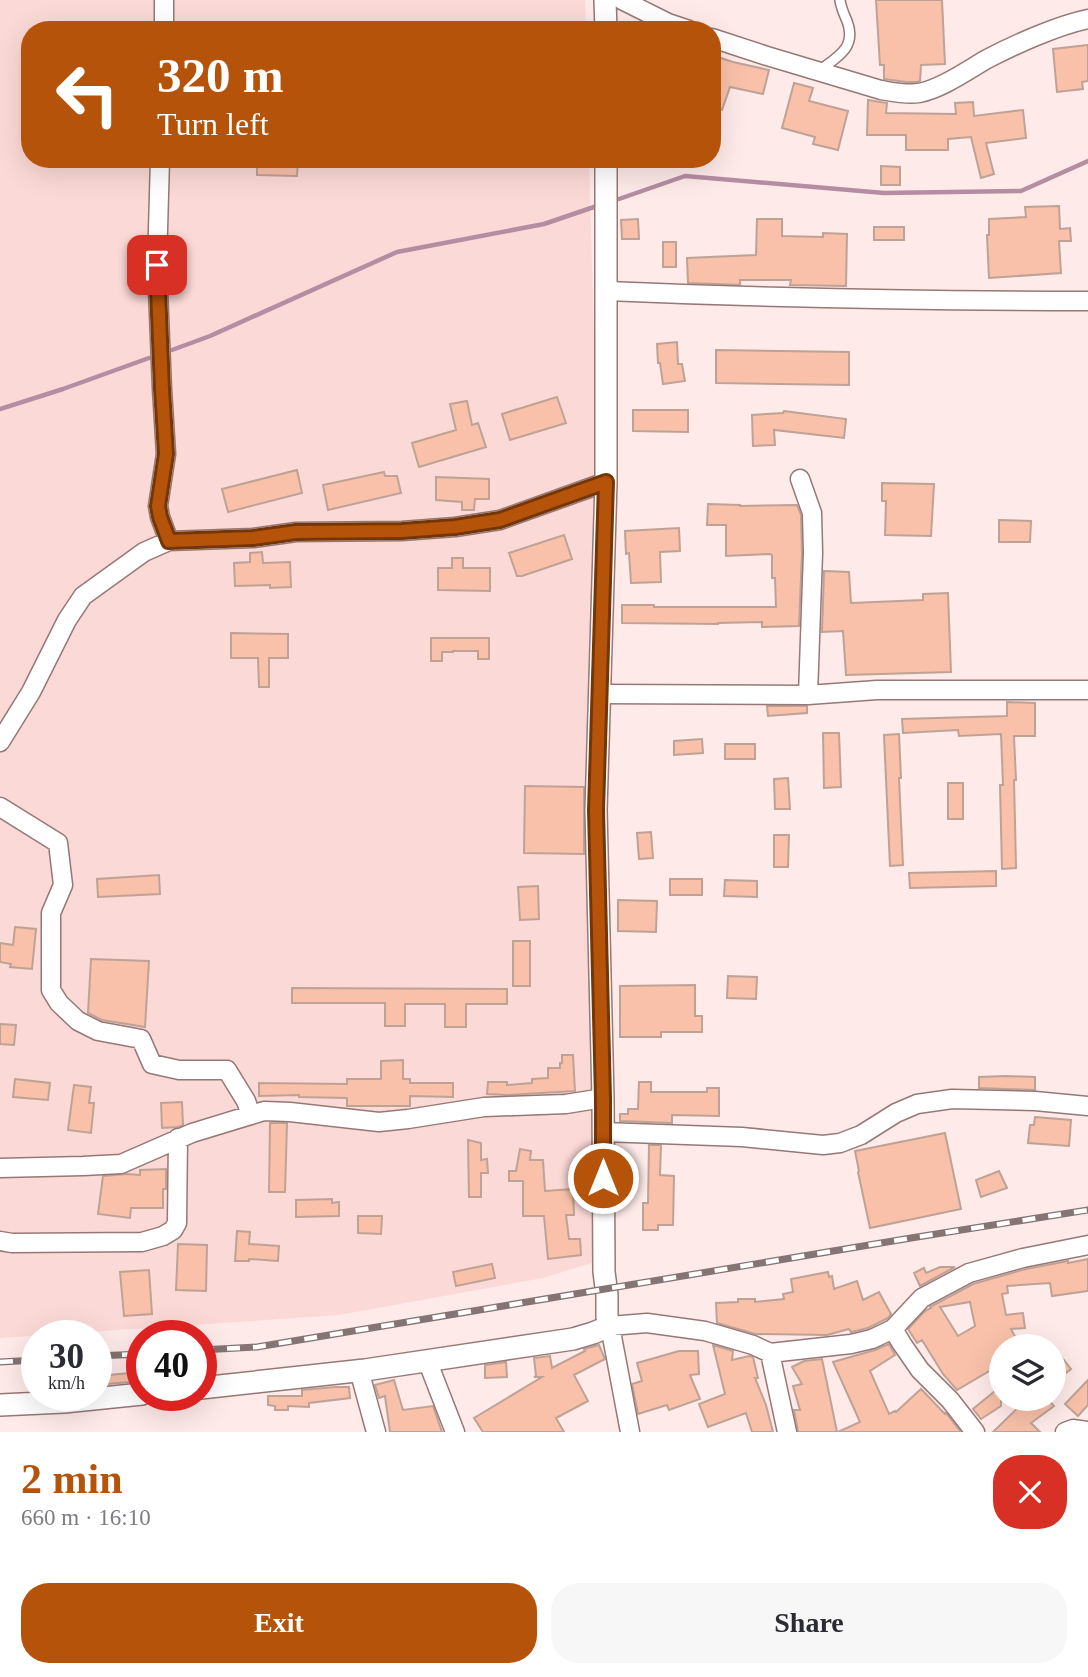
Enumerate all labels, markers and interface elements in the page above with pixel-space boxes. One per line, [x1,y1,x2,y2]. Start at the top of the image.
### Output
text: 320 m [157,48,284,103]
icon: left [42,49,133,140]
text: Turn left [157,106,269,142]
pin [127,235,187,295]
icon: arrive [138,246,176,284]
position arrow [566,1141,640,1215]
speed limit sign: 40 [126,1320,217,1411]
map controls [989,1334,1066,1411]
button: layers [989,1334,1066,1411]
text: 30 [49,1337,84,1376]
text: km/h [48,1373,85,1393]
button: close [993,1455,1067,1529]
text: 2 min [21,1456,123,1502]
text: 660 m · 16:10 [21,1505,151,1530]
button: Exit [21,1583,537,1663]
button: Share [551,1583,1067,1663]

